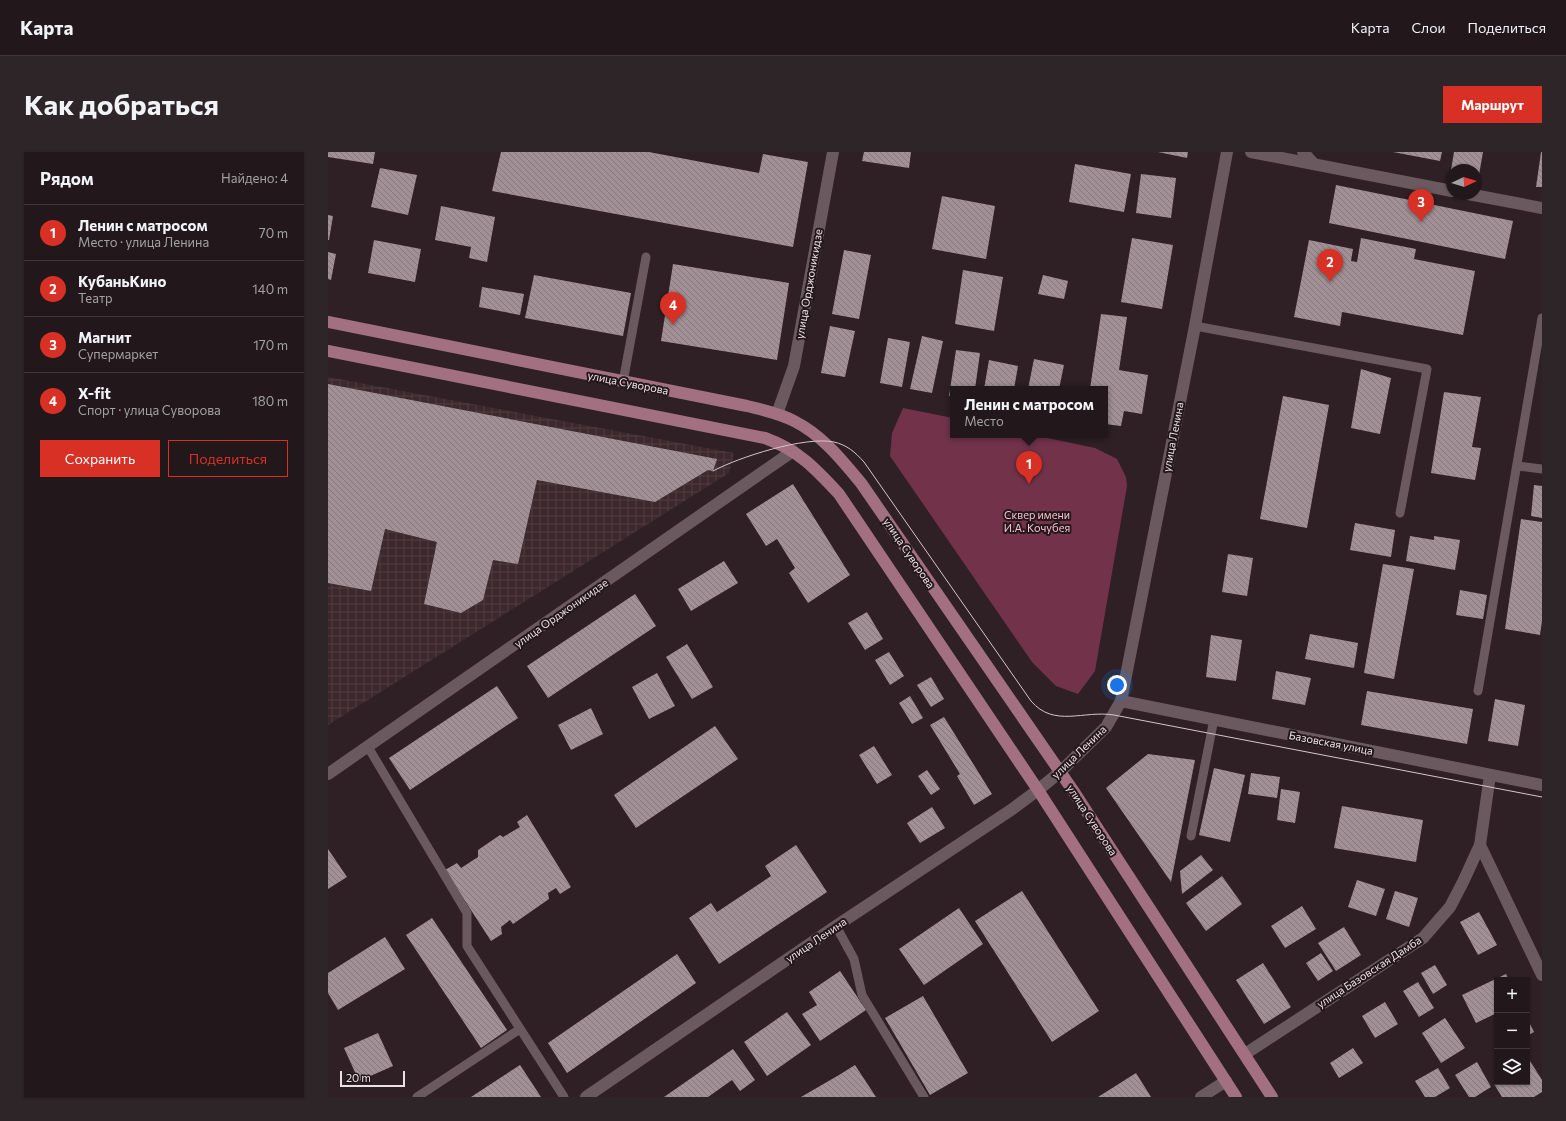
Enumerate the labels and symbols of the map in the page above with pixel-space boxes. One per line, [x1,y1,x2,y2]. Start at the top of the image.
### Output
north arrow [1446,164,1482,200]
pin: 3 [1408,189,1434,222]
street label: улица Орджоникидзе [792,228,825,340]
pin: 2 [1317,249,1343,282]
pin: 4 [660,292,686,325]
street label: улица Суворова [587,368,670,397]
street label: улица Ленина [1159,401,1186,473]
pin: 1 [1016,451,1042,484]
park label: Сквер имени И.А. Кочубея [1004,508,1070,534]
street label: улица Суворова [881,515,938,590]
street label: улица Орджоникидзе [511,575,610,650]
your location [1107,675,1127,695]
street label: улица Ленина [1049,722,1109,781]
street label: Базовская улица [1288,728,1374,757]
street label: улица Суворова [1065,782,1120,858]
street label: улица Ленина [783,914,849,965]
street label: улица Базовская Дамба [1314,933,1423,1010]
scale bar [340,1069,405,1088]

